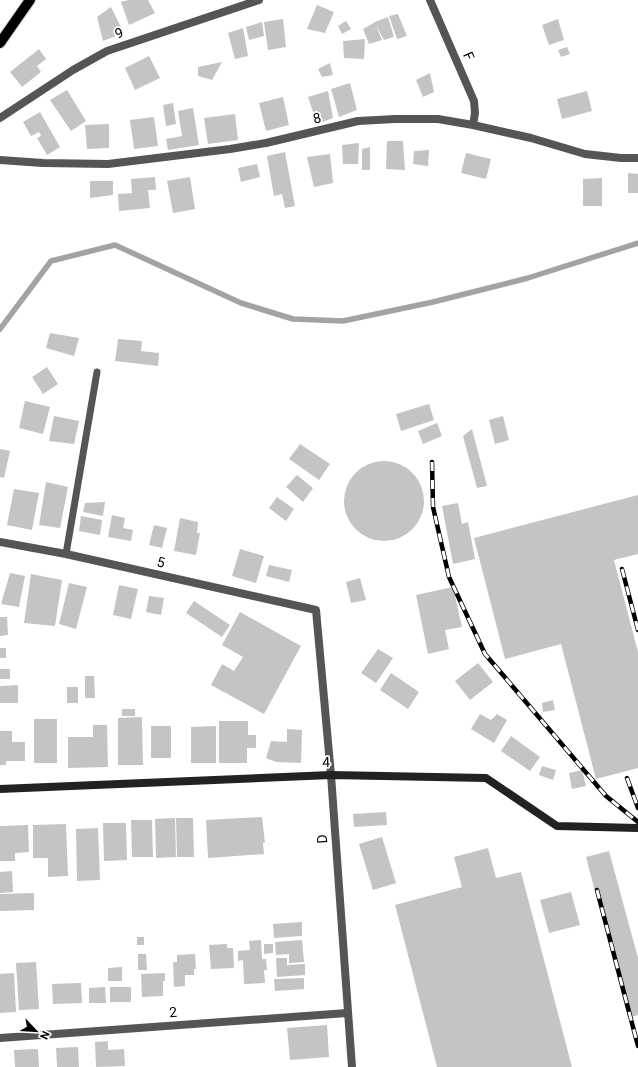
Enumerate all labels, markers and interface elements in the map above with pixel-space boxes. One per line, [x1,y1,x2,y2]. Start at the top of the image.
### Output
street label: 9 [113,24,125,42]
street label: F [460,49,478,63]
street label: 8 [311,109,323,127]
street label: 5 [155,553,167,571]
street label: 4 [322,754,330,770]
street label: D [314,834,330,844]
street label: 2 [169,1004,178,1020]
north arrow [16,1011,56,1051]
text: N [37,1029,52,1041]

